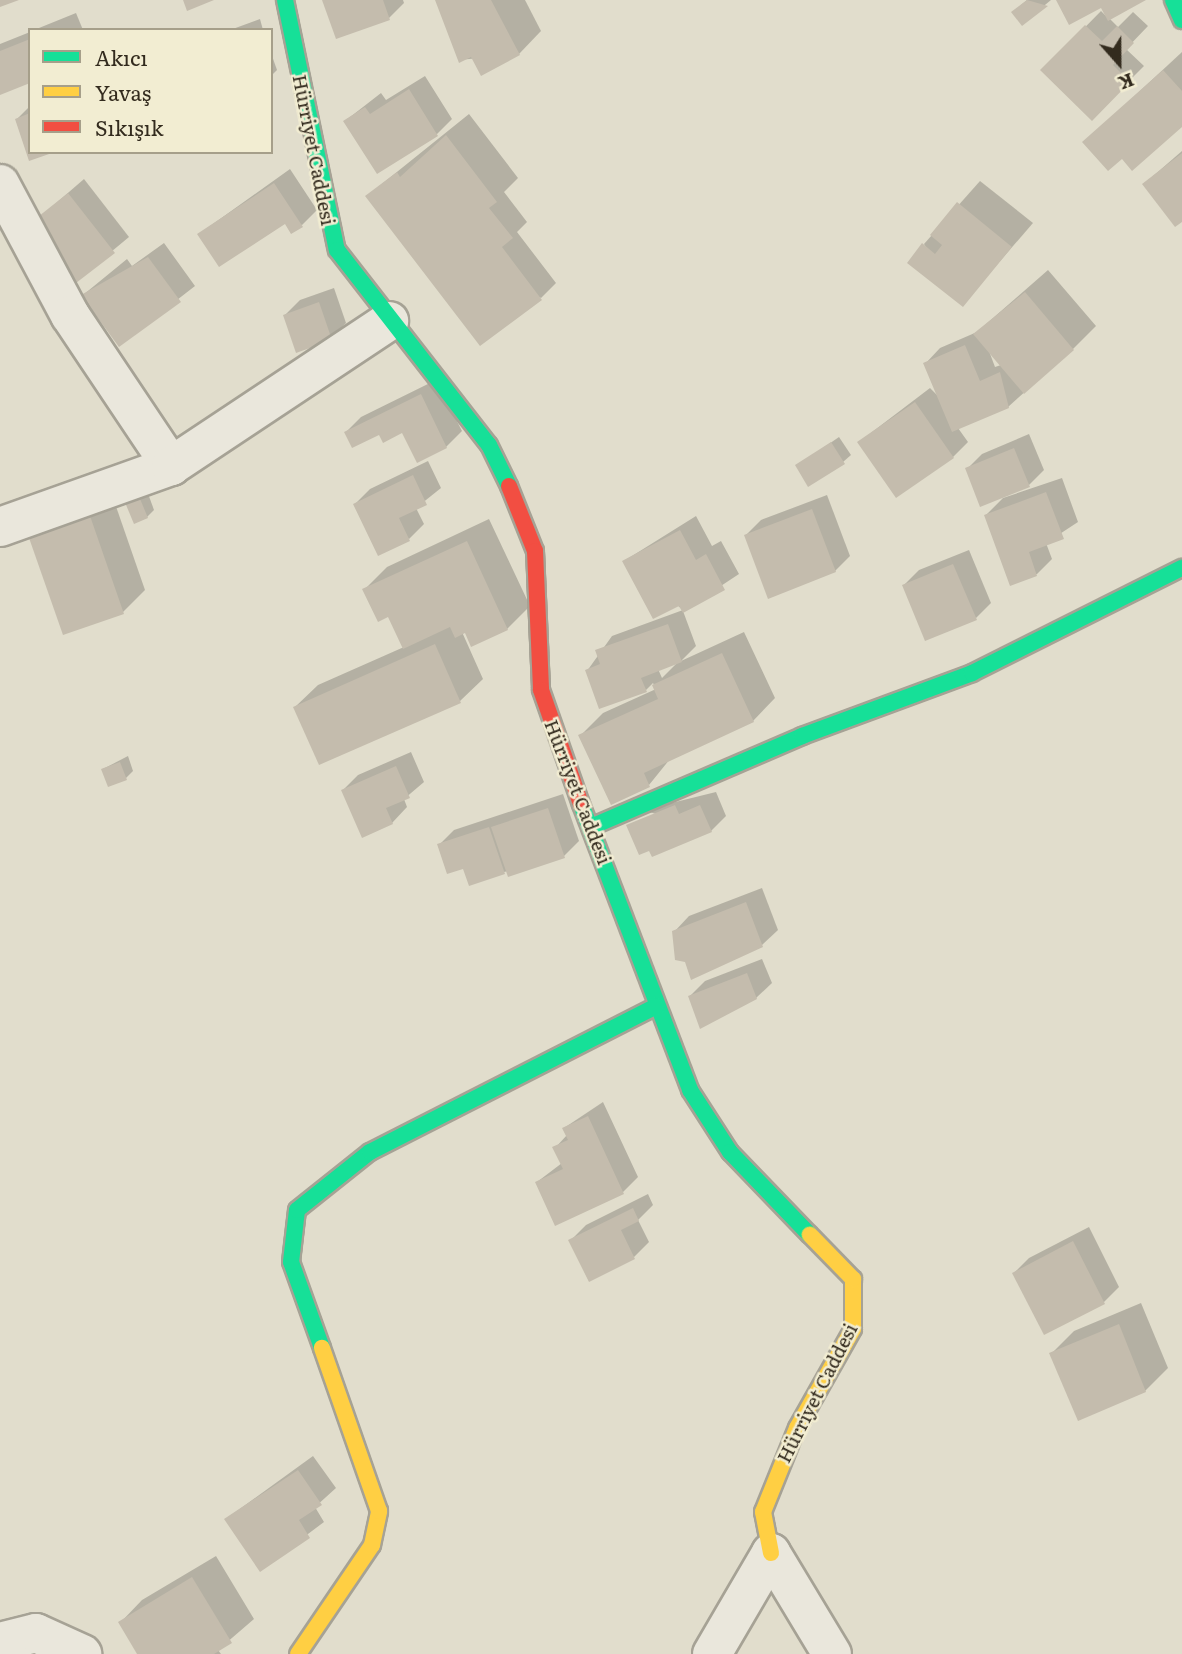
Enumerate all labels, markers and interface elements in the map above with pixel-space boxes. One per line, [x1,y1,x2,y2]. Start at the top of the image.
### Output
legend [28,28,273,154]
north arrow [1084,28,1154,98]
text: Akıcı [95,41,148,72]
text: K [1115,67,1139,98]
street label: Hürriyet Caddesi [288,73,340,227]
text: Yavaş [95,76,151,107]
text: Sıkışık [95,111,164,142]
street label: Hürriyet Caddesi [540,716,616,868]
street label: Hürriyet Caddesi [772,1319,862,1467]

